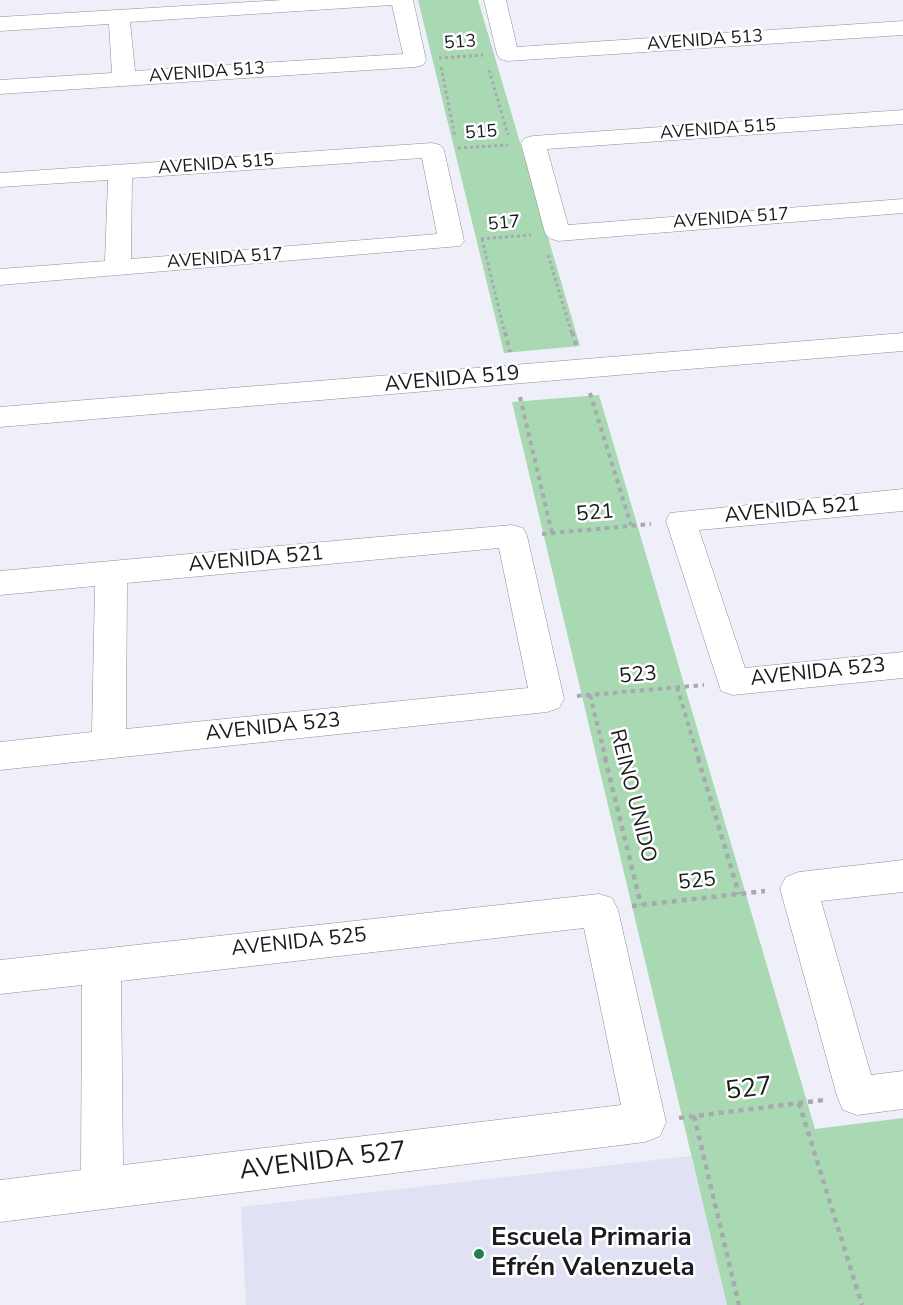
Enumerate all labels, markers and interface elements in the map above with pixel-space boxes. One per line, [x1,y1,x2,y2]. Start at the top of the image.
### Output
street label: AVENIDA 513 [646,26,764,56]
street label: 513 [443,31,477,55]
street label: AVENIDA 513 [148,58,266,88]
street label: AVENIDA 515 [659,115,777,145]
street label: 515 [464,121,498,145]
street label: AVENIDA 515 [157,150,275,180]
street label: AVENIDA 517 [672,204,790,234]
street label: 517 [487,212,521,236]
street label: AVENIDA 517 [166,244,284,274]
street label: AVENIDA 519 [383,362,521,398]
street label: AVENIDA 521 [723,493,861,529]
street label: 521 [575,500,615,528]
street label: AVENIDA 521 [187,542,325,578]
street label: AVENIDA 523 [749,653,887,693]
street label: 523 [618,662,658,690]
street label: AVENIDA 523 [204,708,342,748]
street label: REINO UNIDO [603,727,661,865]
street label: 525 [677,867,717,897]
street label: AVENIDA 525 [230,923,368,963]
street label: 527 [724,1072,774,1108]
street label: AVENIDA 527 [238,1136,408,1188]
place label: Escuela Primaria Efrén Valenzuela [491,1223,695,1284]
marker: Escuela Primaria Efrén Valenzuela [472,1247,486,1261]

